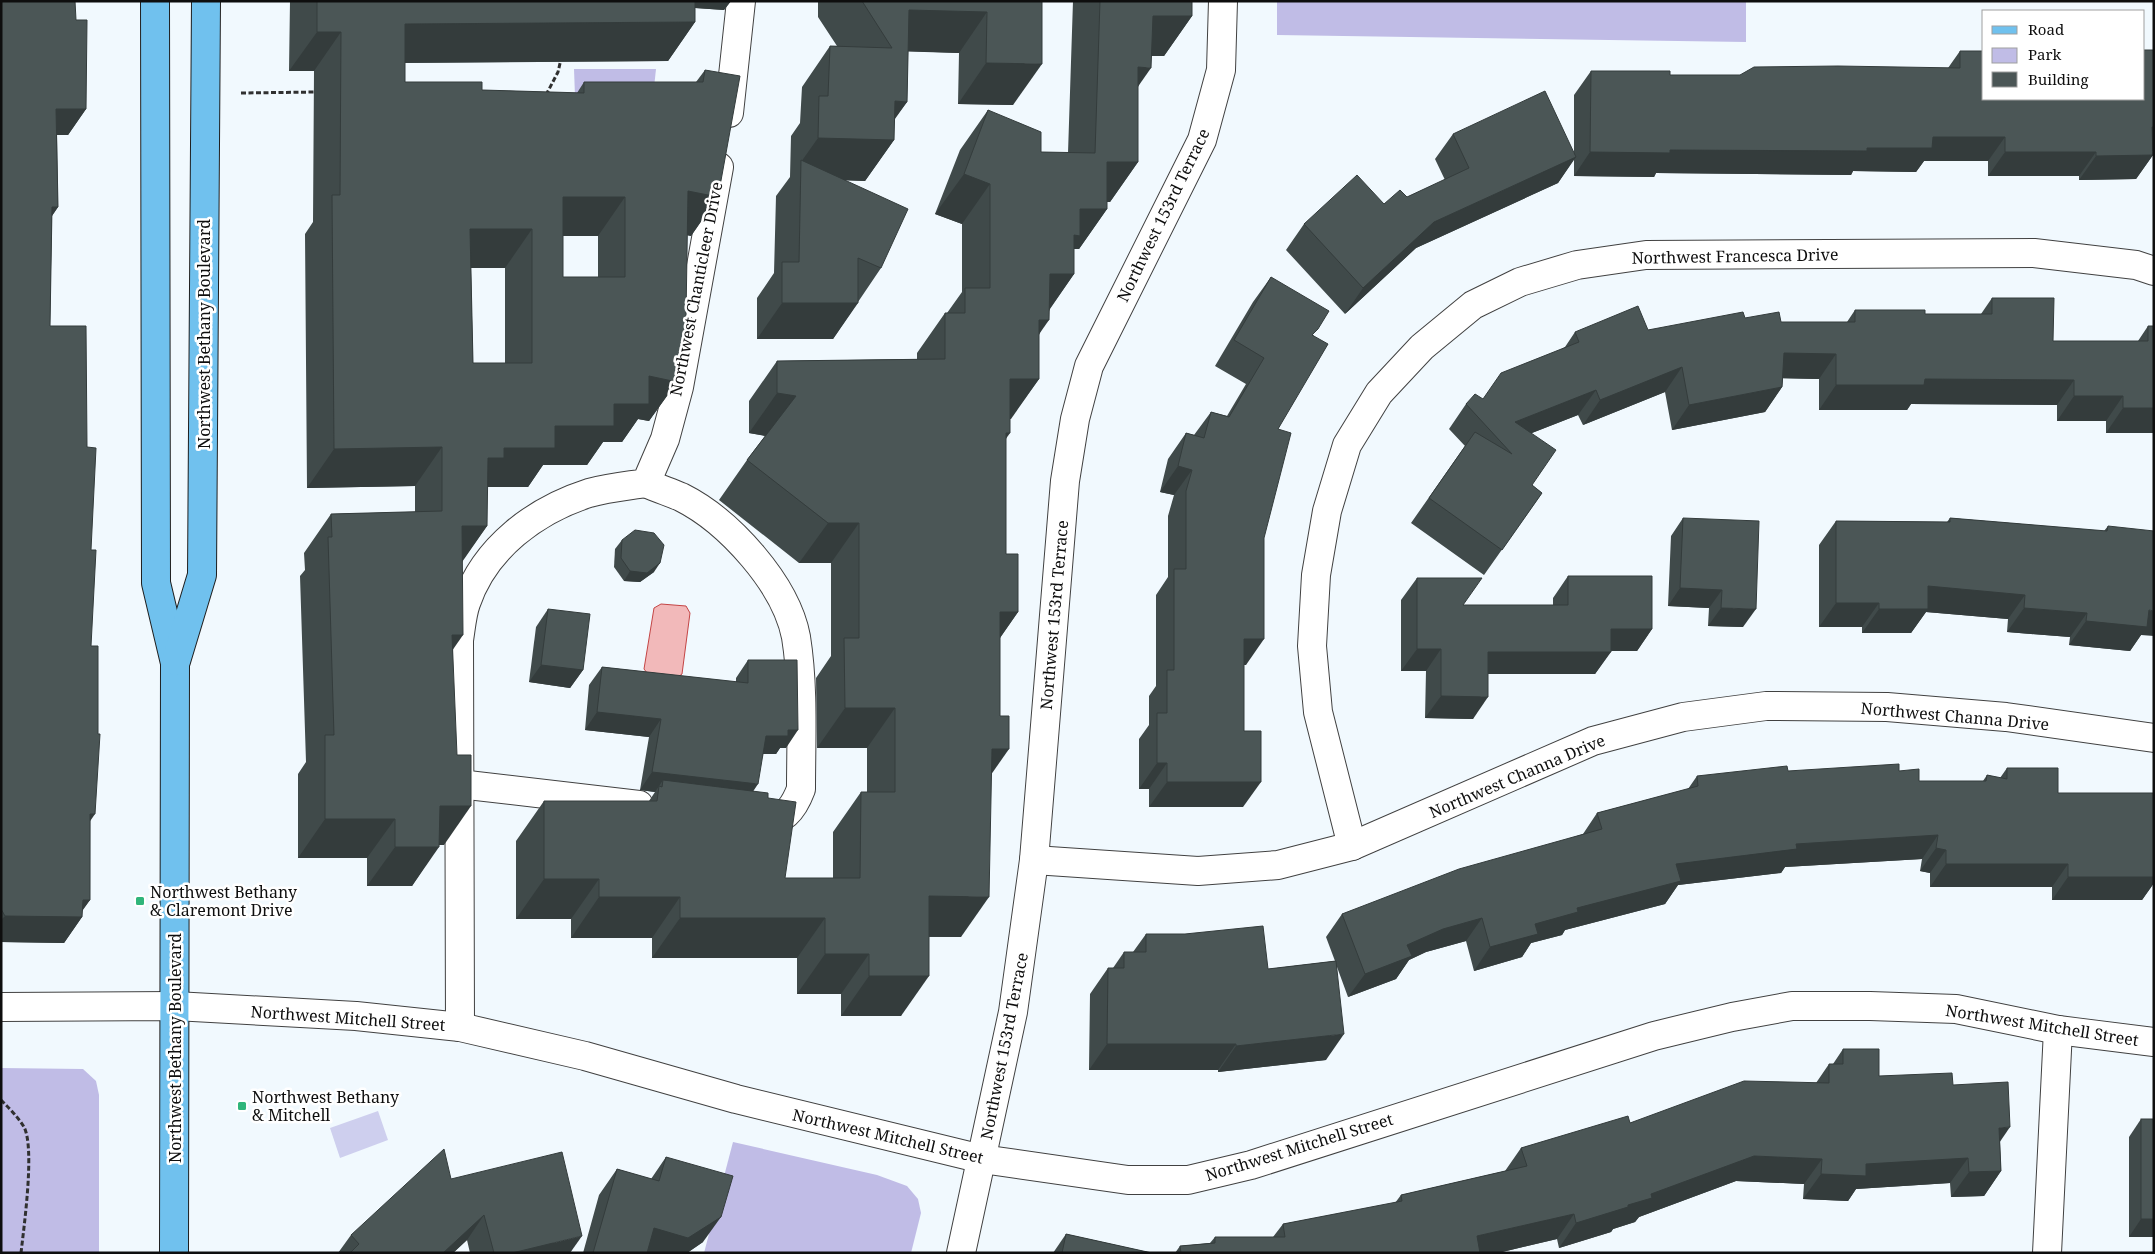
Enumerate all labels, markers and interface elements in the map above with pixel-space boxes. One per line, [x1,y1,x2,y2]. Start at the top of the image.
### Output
legend [1982,10,2145,100]
text: Road [2028,19,2064,39]
text: Park [2028,44,2062,64]
text: Building [2028,69,2089,89]
street label: Northwest 153rd Terrace [1111,125,1215,305]
street label: Northwest Chanticleer Drive [664,180,728,398]
street label: Northwest Bethany Boulevard [193,219,215,449]
street label: Northwest Francesca Drive [1631,243,1839,269]
street label: Northwest 153rd Terrace [1035,519,1073,711]
street label: Northwest Channa Drive [1860,697,2050,735]
street label: Northwest Channa Drive [1426,729,1608,823]
place label: Northwest Bethany & Claremont Drive [150,881,298,921]
marker: Northwest Bethany & Claremont Drive [134,895,146,907]
street label: Northwest Bethany Boulevard [164,933,186,1163]
street label: Northwest 153rd Terrace [975,951,1033,1141]
street label: Northwest Mitchell Street [1944,999,2140,1051]
street label: Northwest Mitchell Street [250,1000,446,1036]
place label: Northwest Bethany & Mitchell [252,1086,400,1126]
marker: Northwest Bethany & Mitchell [236,1100,248,1112]
street label: Northwest Mitchell Street [790,1103,986,1169]
street label: Northwest Mitchell Street [1202,1108,1396,1186]

